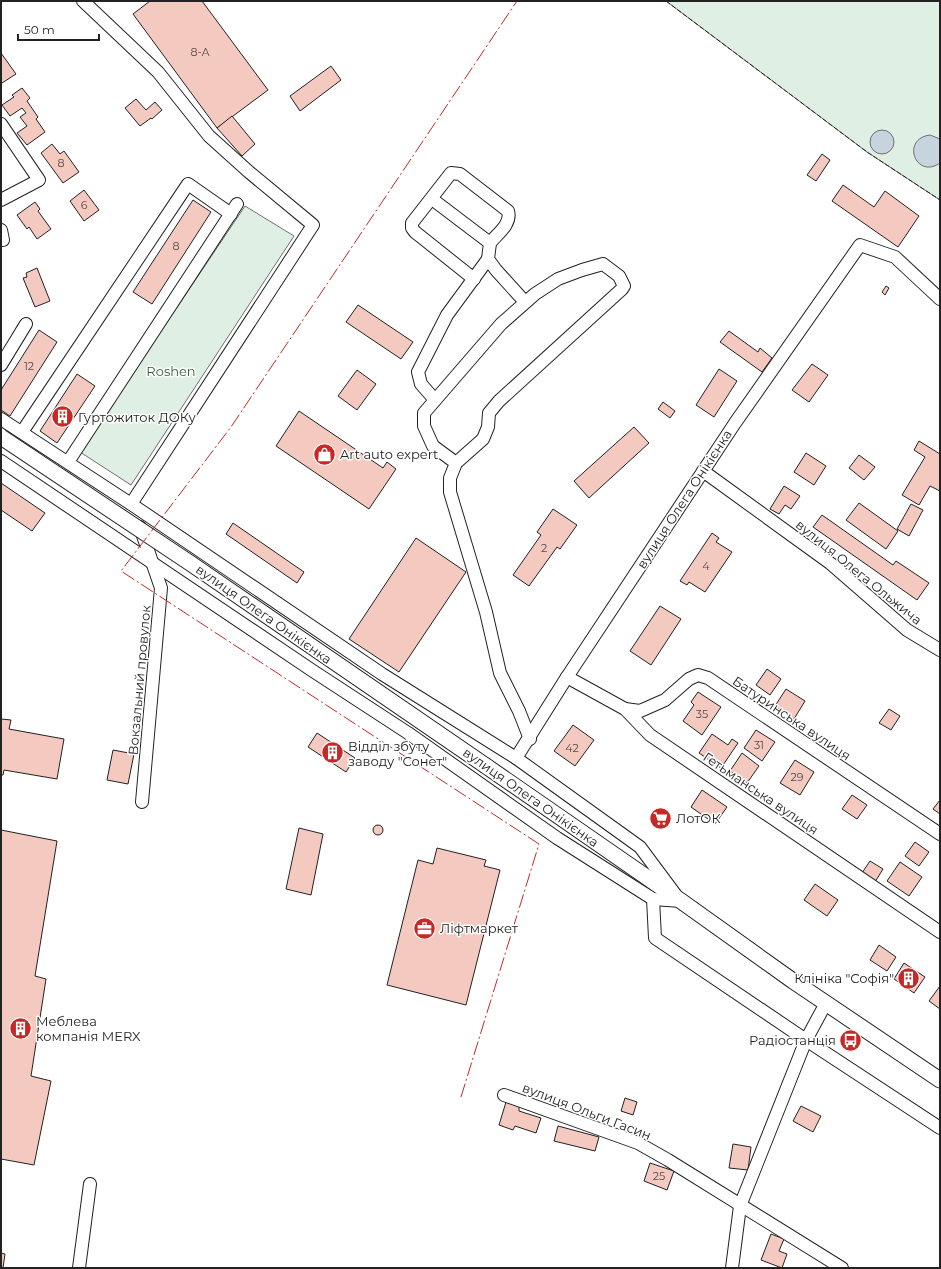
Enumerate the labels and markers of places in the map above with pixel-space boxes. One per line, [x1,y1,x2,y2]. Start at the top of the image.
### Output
building icon: Гуртожиток ДОКу [49,404,75,430]
place label: Гуртожиток ДОКу [78,409,197,425]
shop icon: Art auto expert [312,441,338,467]
place label: Art auto expert [340,446,438,462]
place label: Відділ збуту заводу "Сонет" [348,738,447,769]
building icon: Відділ збуту заводу "Сонет" [319,740,345,766]
supermarket icon: ЛотОК [648,805,674,831]
place label: ЛотОК [676,810,721,826]
office icon: Ліфтмаркет [411,915,437,941]
place label: Ліфтмаркет [440,920,519,936]
building icon: Клініка "Софія" [896,965,922,991]
place label: Клініка "Софія" [794,970,894,986]
place label: Меблева компанія MERX [36,1013,141,1044]
building icon: Меблева компанія MERX [7,1015,33,1041]
bus stop icon: Радіостанція [838,1027,864,1053]
place label: Радіостанція [749,1032,836,1048]

